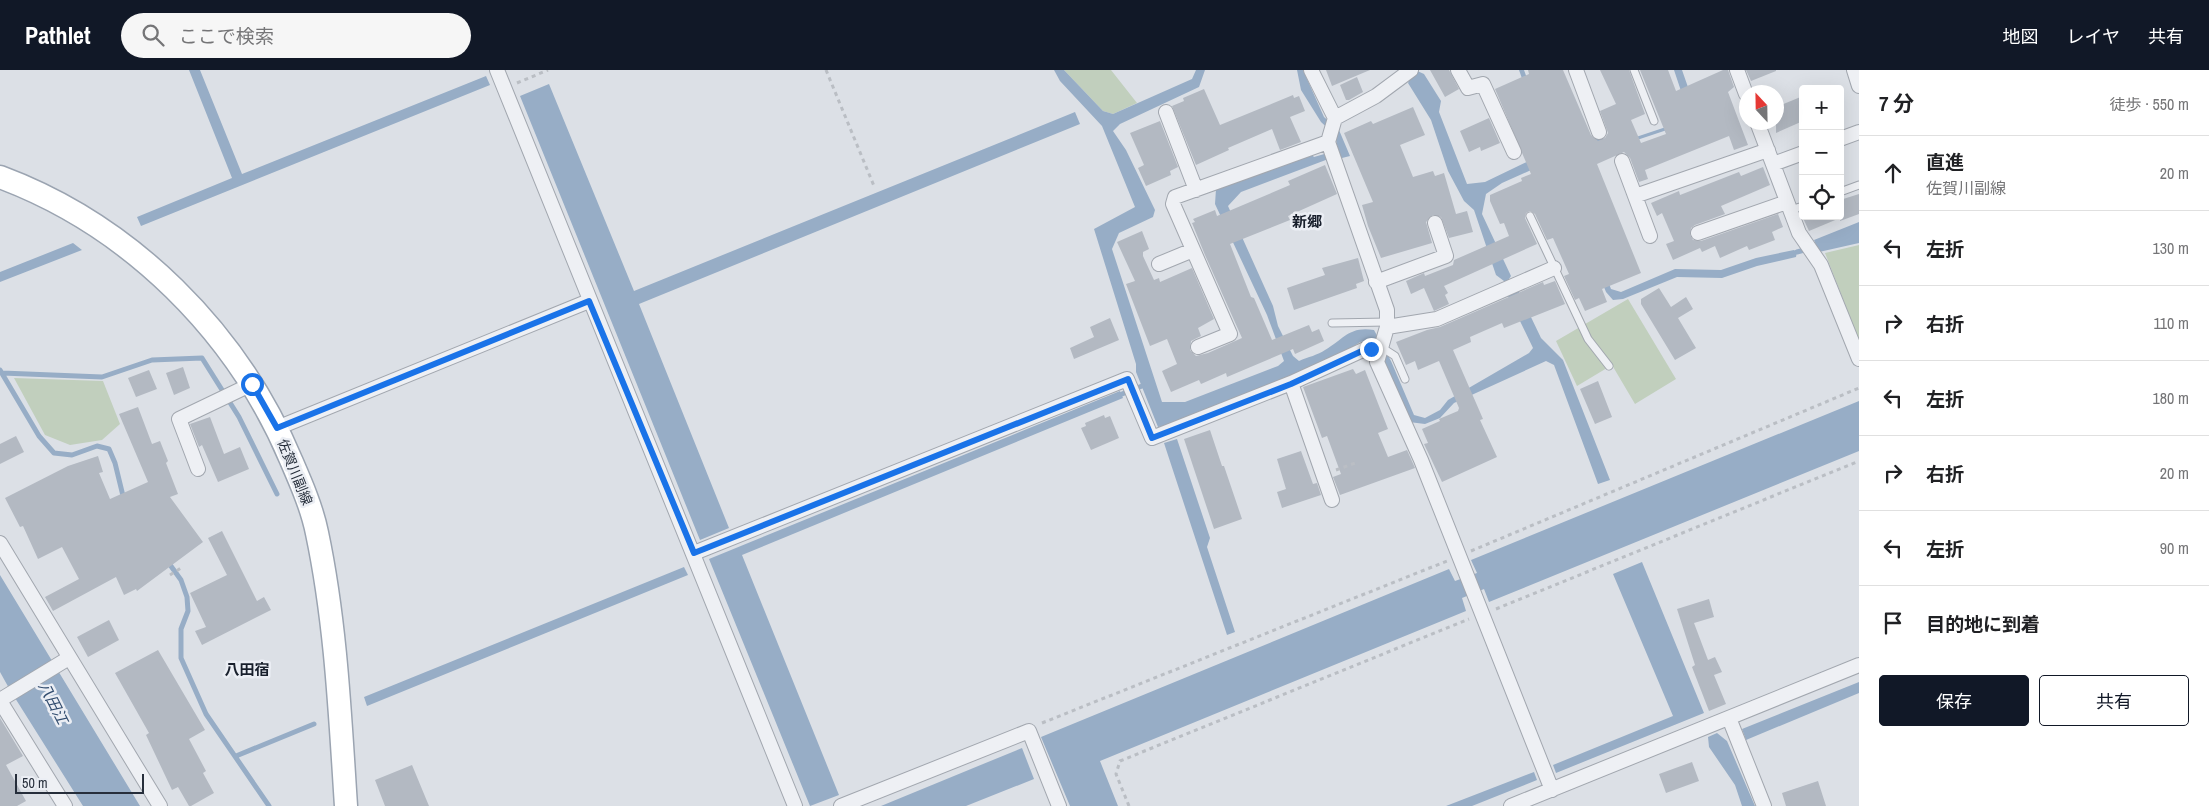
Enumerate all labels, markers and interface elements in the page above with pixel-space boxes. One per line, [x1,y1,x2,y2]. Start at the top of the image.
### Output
search box [121,13,471,58]
text: Pathlet [25,19,91,51]
icon: search [139,21,167,49]
text: ここで検索 [179,23,274,49]
text: 地図 [2003,24,2039,49]
text: レイヤ [2067,24,2120,49]
text: 共有 [2148,24,2184,49]
north arrow [1739,85,1784,130]
map controls [1799,85,1844,220]
button: + [1799,85,1844,130]
text: 7 分 [1879,89,1914,118]
text: 徒歩 · 550 m [2110,93,2189,115]
button: − [1799,130,1844,175]
text: 直進 [1926,149,1964,175]
icon: ahead [1879,159,1907,187]
text: 20 m [2160,162,2189,184]
button: locate [1799,175,1844,220]
text: 佐賀川副線 [1926,177,2006,199]
district label: 新郷 [1292,211,1322,232]
icon: left [1879,234,1907,262]
text: 左折 [1926,236,1964,262]
text: 130 m [2153,237,2189,259]
icon: right [1879,309,1907,337]
text: 右折 [1926,311,1964,337]
text: 110 m [2153,312,2189,334]
route end [1360,338,1383,361]
route start [241,373,264,396]
icon: left [1879,384,1907,412]
text: 左折 [1926,386,1964,412]
text: 180 m [2153,387,2189,409]
street label: 佐賀川副線 [274,436,316,508]
icon: right [1879,459,1907,487]
text: 右折 [1926,461,1964,487]
text: 20 m [2160,462,2189,484]
icon: left [1879,534,1907,562]
text: 左折 [1926,536,1964,562]
text: 90 m [2160,537,2189,559]
icon: arrive [1879,609,1907,637]
text: 目的地に到着 [1926,611,2040,637]
district label: 八田宿 [224,659,270,680]
button: 保存 [1879,675,2029,726]
button: 共有 [2039,675,2189,726]
water label: 八田江 [34,678,74,729]
scale bar [15,771,144,794]
text: 50 m [22,774,48,792]

